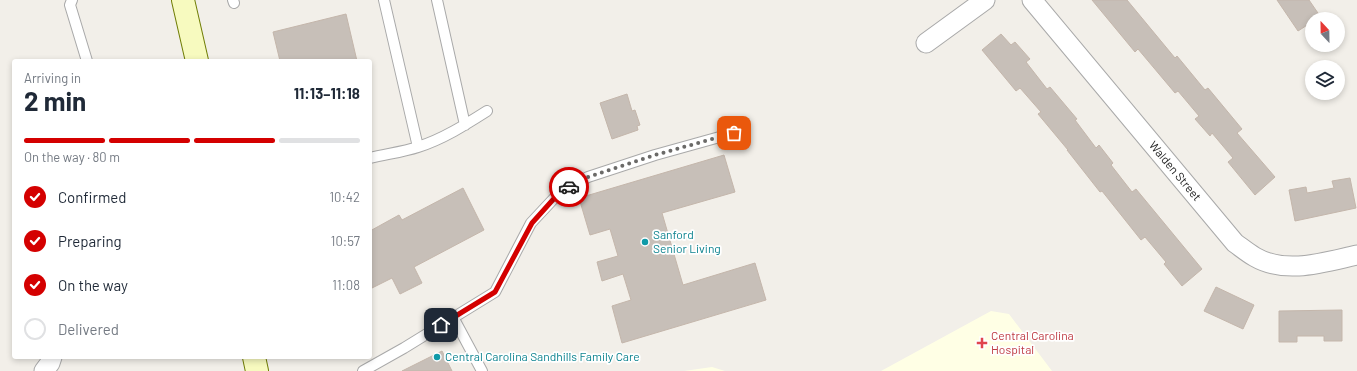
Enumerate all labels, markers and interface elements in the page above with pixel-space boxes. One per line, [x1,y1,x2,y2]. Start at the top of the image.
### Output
north arrow [1305,12,1345,52]
map controls [1305,12,1345,100]
button: layers [1305,60,1345,100]
text: Arriving in [24,70,81,86]
text: 11:13–11:18 [294,84,360,102]
text: 2 min [24,85,86,116]
pin [717,116,751,150]
icon: bag [723,122,745,144]
street label: Walden Street [1147,138,1205,203]
text: On the way · 80 m [24,149,120,165]
courier [549,167,589,207]
icon: car [558,176,580,198]
icon: check [24,186,46,208]
text: Confirmed [58,188,126,206]
text: 10:42 [330,189,360,205]
place label: Sanford Senior Living [653,227,721,255]
icon: check [24,230,46,252]
text: Preparing [58,232,122,250]
text: 10:57 [331,233,360,249]
marker: Sanford Senior Living [640,237,650,247]
icon: check [24,274,46,296]
text: On the way [58,276,128,294]
text: 11:08 [332,277,360,293]
pin [424,308,458,342]
icon: home [430,314,452,336]
text: Delivered [58,320,119,338]
place label: Central Carolina Hospital [991,328,1074,356]
marker: Central Carolina Hospital [976,337,988,349]
place label: Central Carolina Sandhills Family Care [445,349,640,363]
marker: Central Carolina Sandhills Family Care [432,352,442,362]

